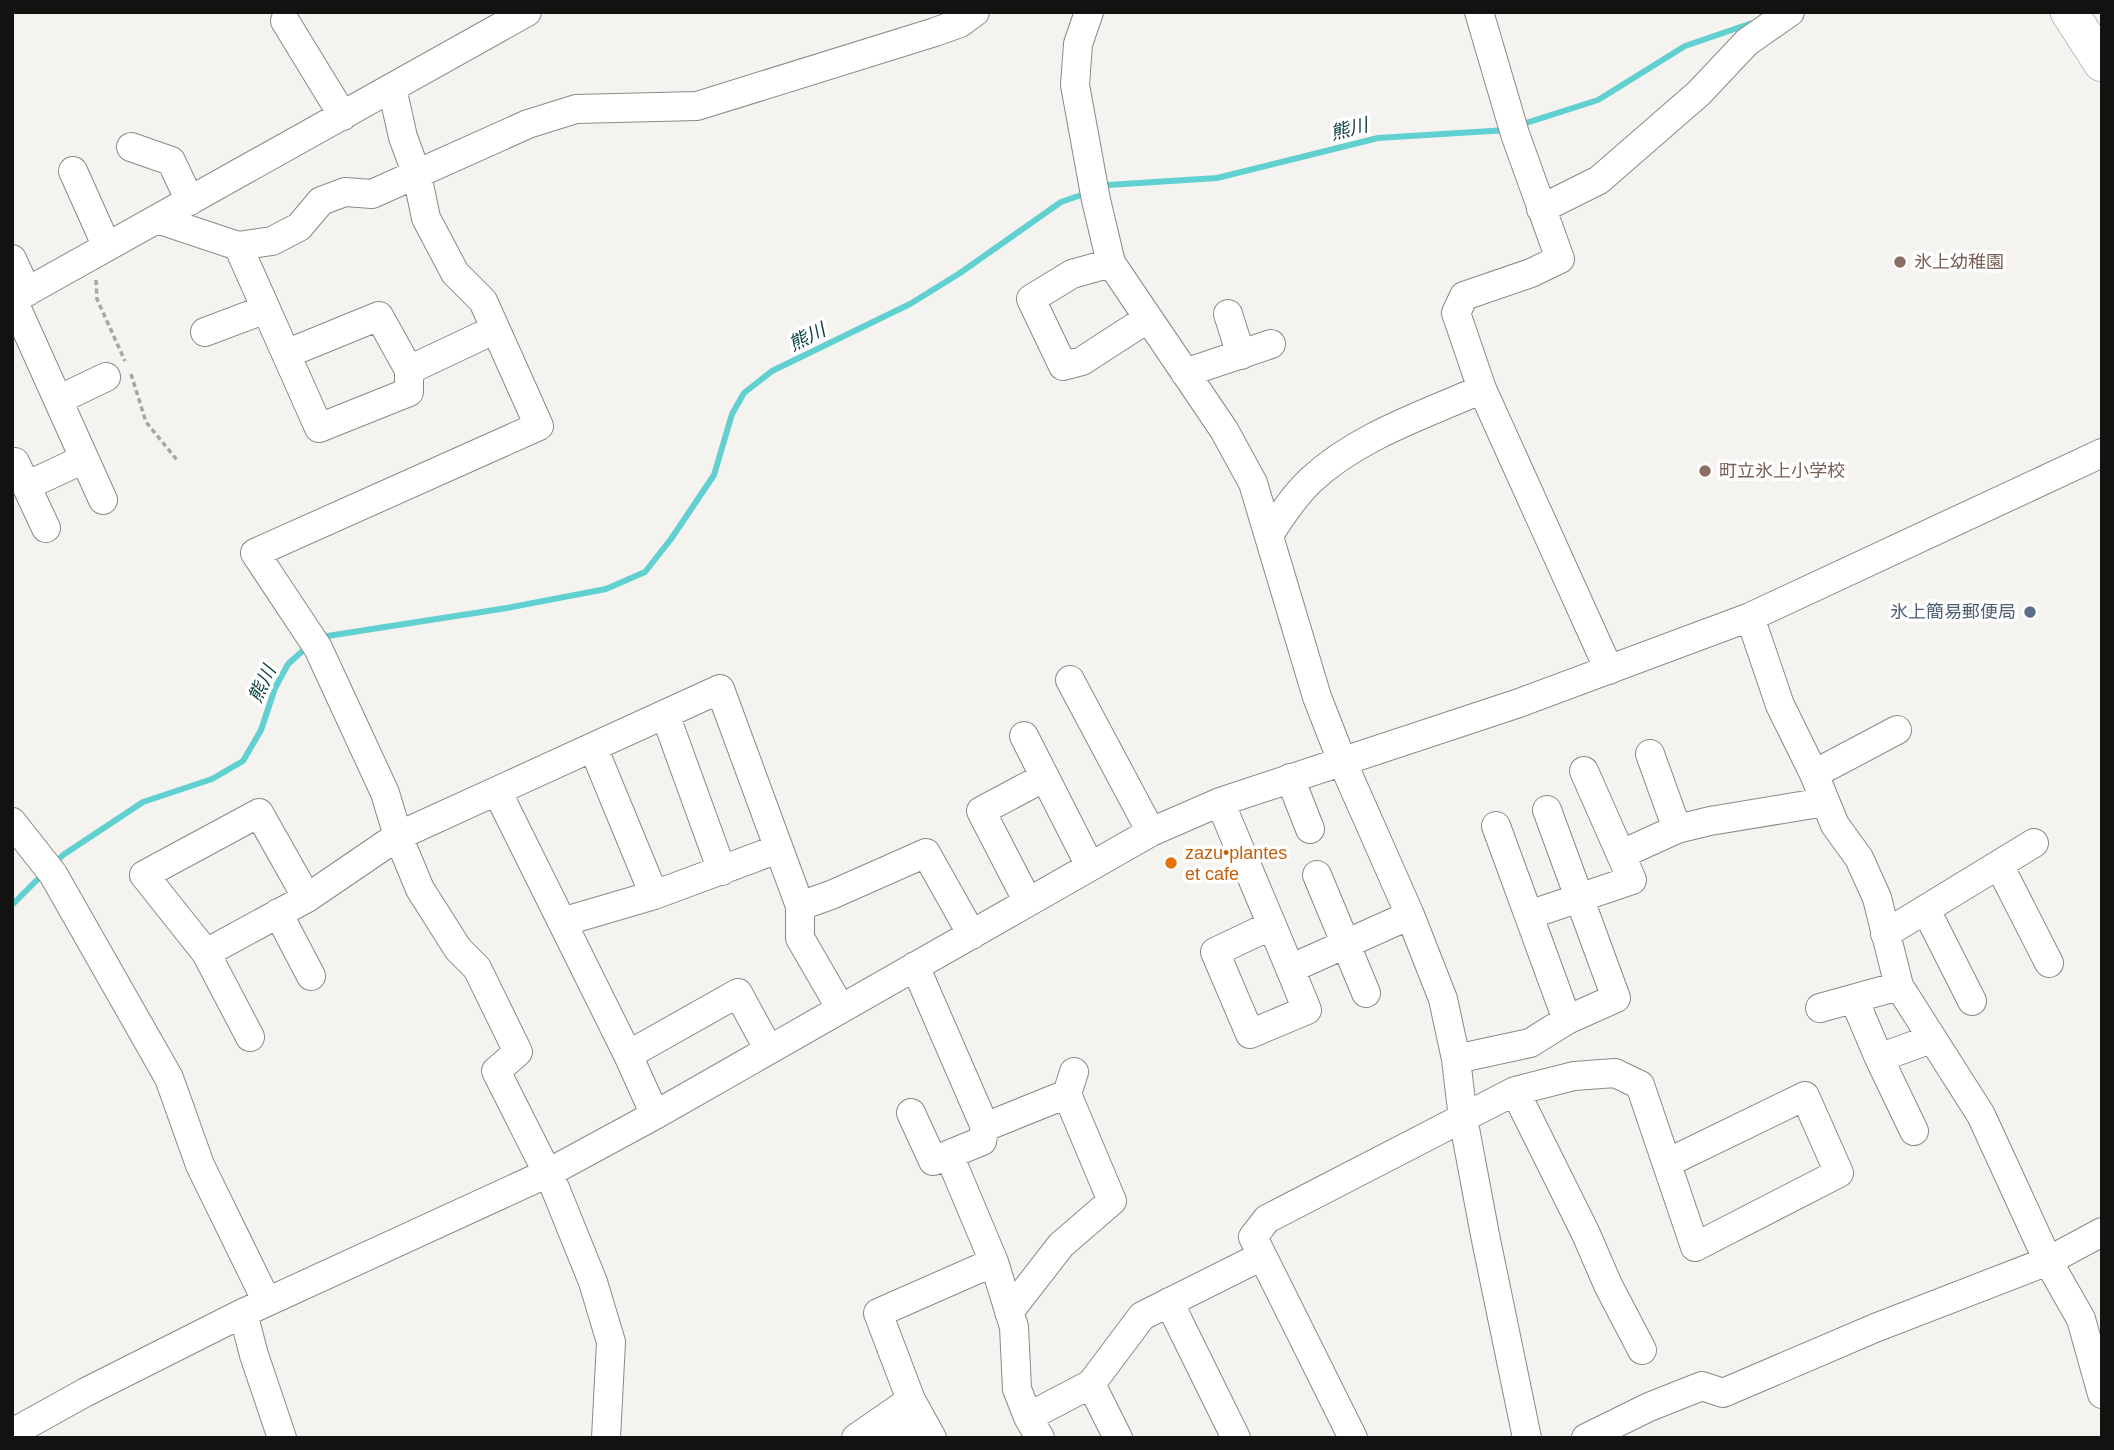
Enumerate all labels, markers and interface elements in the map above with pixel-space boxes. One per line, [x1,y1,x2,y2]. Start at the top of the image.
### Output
water label: 熊川 [1328,114,1372,144]
place label: 氷上幼稚園 [1914,252,2004,272]
marker: 氷上幼稚園 [1892,254,1908,270]
water label: 熊川 [785,318,830,355]
place label: 町立氷上小学校 [1719,461,1845,481]
marker: 町立氷上小学校 [1697,463,1713,479]
place label: 氷上簡易郵便局 [1890,602,2016,622]
marker: 氷上簡易郵便局 [2022,604,2038,620]
water label: 熊川 [244,661,280,706]
place label: zazu•plantes et cafe [1185,843,1287,884]
marker: zazu•plantes et cafe [1163,855,1179,871]

